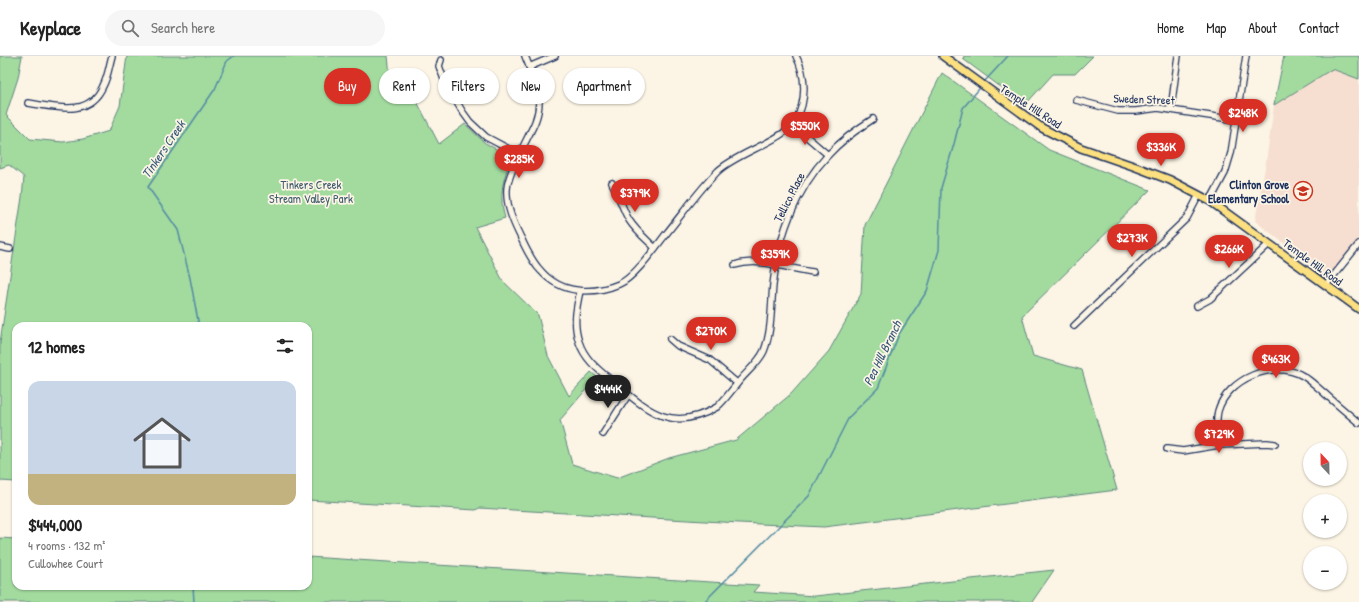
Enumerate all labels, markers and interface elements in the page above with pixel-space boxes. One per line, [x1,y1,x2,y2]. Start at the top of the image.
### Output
search box [105,10,385,46]
text: Keyplace [20,15,81,41]
icon: search [119,17,141,39]
text: Search here [151,17,215,38]
text: Home [1157,18,1184,37]
text: Map [1206,18,1226,37]
text: About [1248,18,1277,37]
text: Contact [1299,18,1339,37]
chip: Buy [324,68,371,104]
chip: Rent [379,68,430,104]
chip: Filters [438,68,499,104]
chip: New [507,68,555,104]
chip: Apartment [563,68,645,104]
street label: Temple Hill Road [997,80,1065,132]
street label: Sweden Street [1113,89,1176,109]
pin: $248K [1215,99,1271,133]
text: $248K [1228,103,1258,121]
pin: $550K [777,112,833,146]
water label: Tinkers Creek [137,115,190,182]
text: $550K [790,116,820,134]
pin: $336K [1133,133,1189,167]
text: $336K [1146,137,1176,155]
pin: $285K [491,145,547,179]
text: $285K [504,149,534,167]
street label: Tellico Place [769,169,809,225]
park label: Tinkers Creek Stream Valley Park [269,176,353,207]
place label: Clinton Grove Elementary School [1208,176,1290,208]
pin: $379K [607,179,663,213]
school or university icon: Clinton Grove Elementary School [1292,180,1314,202]
text: $379K [620,183,650,201]
pin: $273K [1104,224,1160,258]
text: $273K [1116,228,1148,246]
street label: Temple Hill Road [1280,234,1347,290]
pin: $266K [1201,235,1257,269]
text: $266K [1214,239,1244,257]
pin: $359K [747,240,803,274]
text: $359K [760,244,790,262]
water label: Pea Hill Branch [859,316,906,388]
pin: $270K [683,317,739,351]
text: $270K [695,321,727,339]
text: 12 homes [28,335,85,358]
icon: filters [274,335,296,357]
pin: $463K [1248,345,1304,379]
text: $463K [1261,349,1291,367]
pin: $444K [580,375,636,409]
text: $444K [594,379,622,397]
icon: home [126,407,198,479]
pin: $729K [1191,420,1247,454]
text: $729K [1204,424,1234,442]
north arrow [1303,442,1347,486]
map controls [1303,442,1347,590]
button: + [1303,494,1347,538]
text: $444,000 [28,513,82,536]
text: 4 rooms · 132 m² [28,536,105,554]
button: − [1303,546,1347,590]
text: Cullowhee Court [28,554,103,572]

